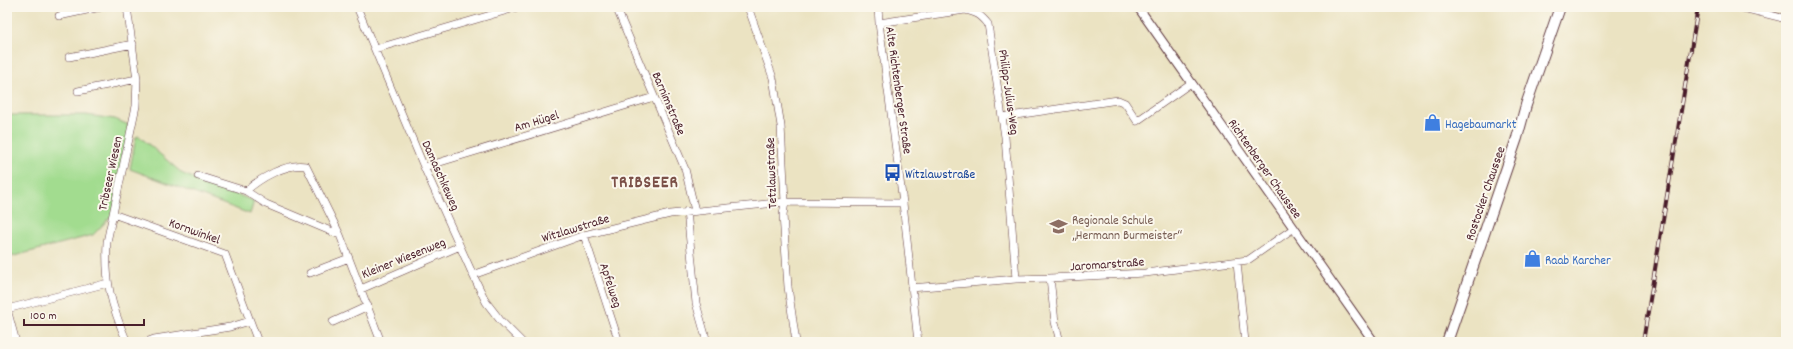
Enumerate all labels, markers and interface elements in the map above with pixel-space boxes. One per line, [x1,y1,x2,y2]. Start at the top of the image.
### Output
street label: Alte Richtenberger Straße [879,25,916,156]
street label: Philipp-Julius-Weg [992,48,1023,137]
street label: Barnimstraße [646,69,690,139]
street label: Am Hügel [512,107,561,138]
shop icon: Hagebaumarkt [1422,113,1442,133]
street label: Richtenberger Chaussee [1222,116,1306,224]
place label: Hagebaumarkt [1445,116,1517,135]
street label: Tribseer Wiesen [94,135,129,212]
street label: Tetzlawstraße [762,137,783,209]
street label: Damaschkeweg [416,138,464,215]
street label: Rostocker Chaussee [1461,144,1512,244]
bus stop icon: Witzlawstraße [882,163,902,183]
place label: Witzlawstraße [905,166,976,185]
district label: TRIBSEER [611,172,679,196]
street label: Witzlawstraße [539,210,612,249]
place label: Regionale Schule „Hermann Burmeister“ [1072,212,1183,246]
street label: Kornwinkel [166,214,223,250]
school or university icon: Regionale Schule „Hermann Burmeister“ [1049,216,1069,236]
street label: Kleiner Wiesenweg [359,234,449,285]
shop icon: Raab Karcher [1522,249,1542,269]
place label: Raab Karcher [1545,252,1611,271]
street label: Jaromarstraße [1069,253,1145,278]
street label: Apfelweg [593,261,626,311]
scale bar [24,301,144,327]
text: 100 m [30,308,57,325]

